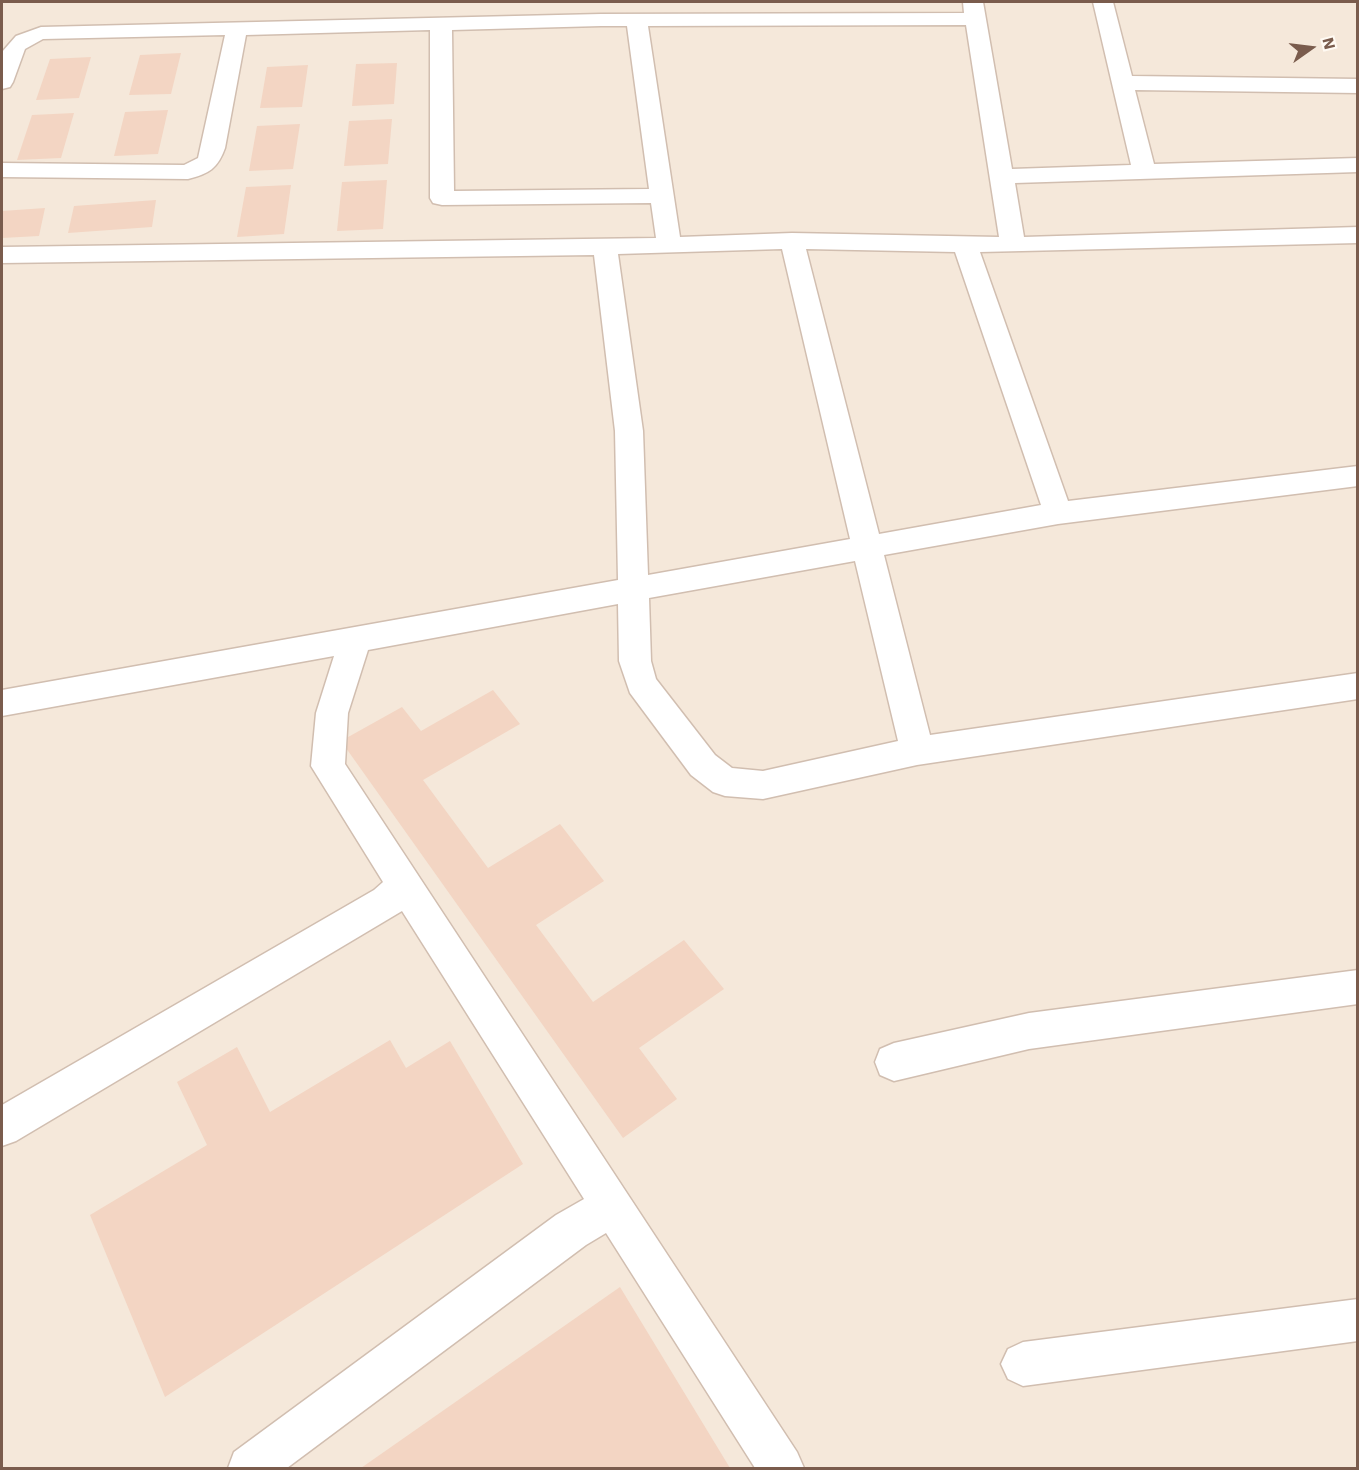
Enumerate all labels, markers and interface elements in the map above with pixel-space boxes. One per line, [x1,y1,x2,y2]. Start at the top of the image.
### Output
north arrow [1281,18,1341,78]
text: N [1318,35,1340,52]

